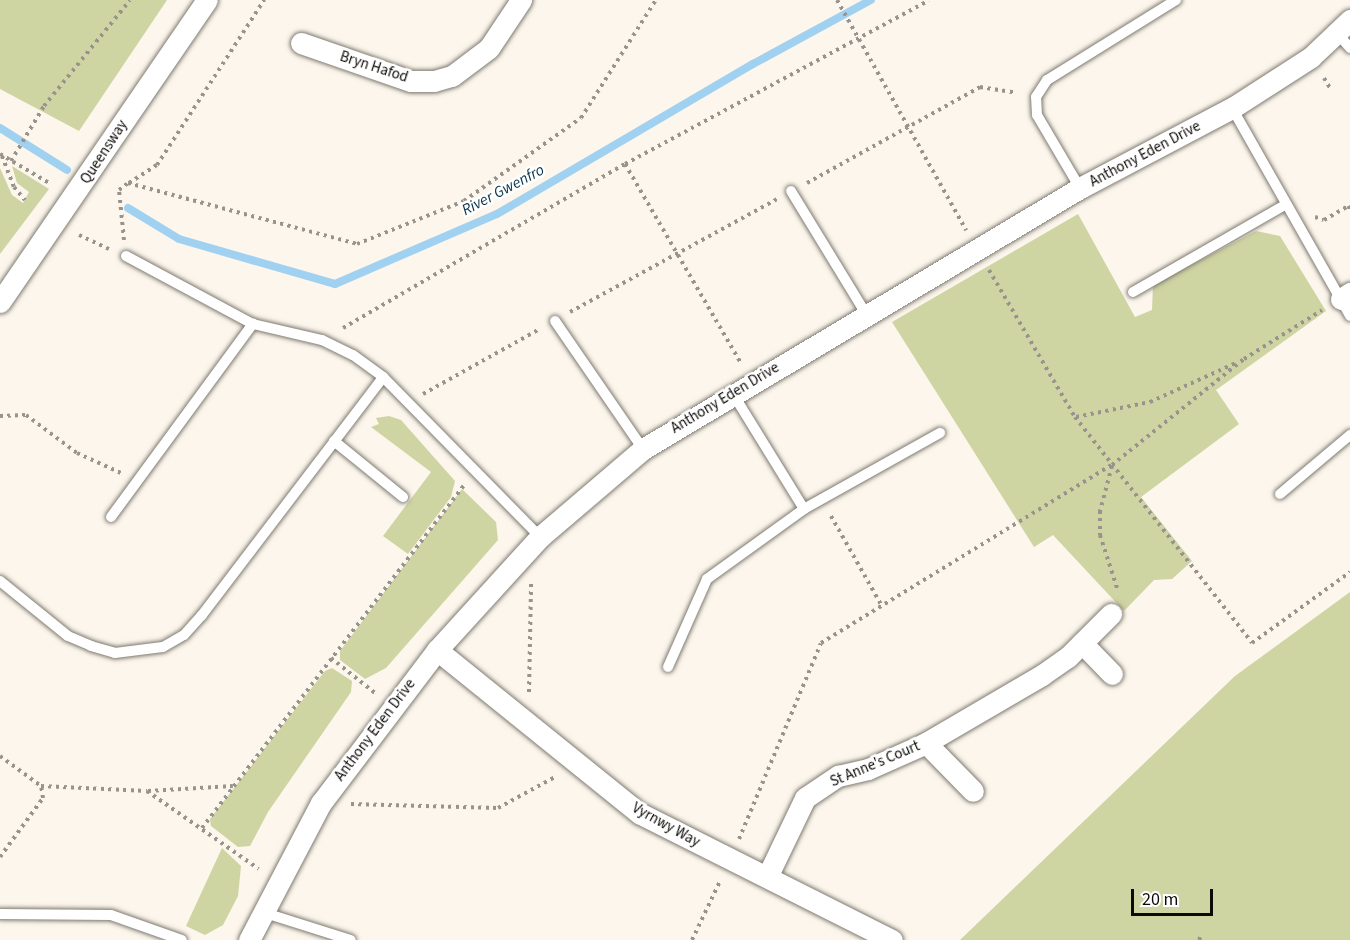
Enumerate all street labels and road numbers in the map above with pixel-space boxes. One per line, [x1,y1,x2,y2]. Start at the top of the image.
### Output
street label: Bryn Hafod [338,48,410,86]
street label: Queensway [77,117,131,187]
street label: Anthony Eden Drive [1086,117,1204,191]
street label: Anthony Eden Drive [668,359,782,437]
street label: Anthony Eden Drive [331,675,419,785]
street label: St Anne's Court [827,737,923,791]
street label: Vyrnwy Way [629,799,703,851]

